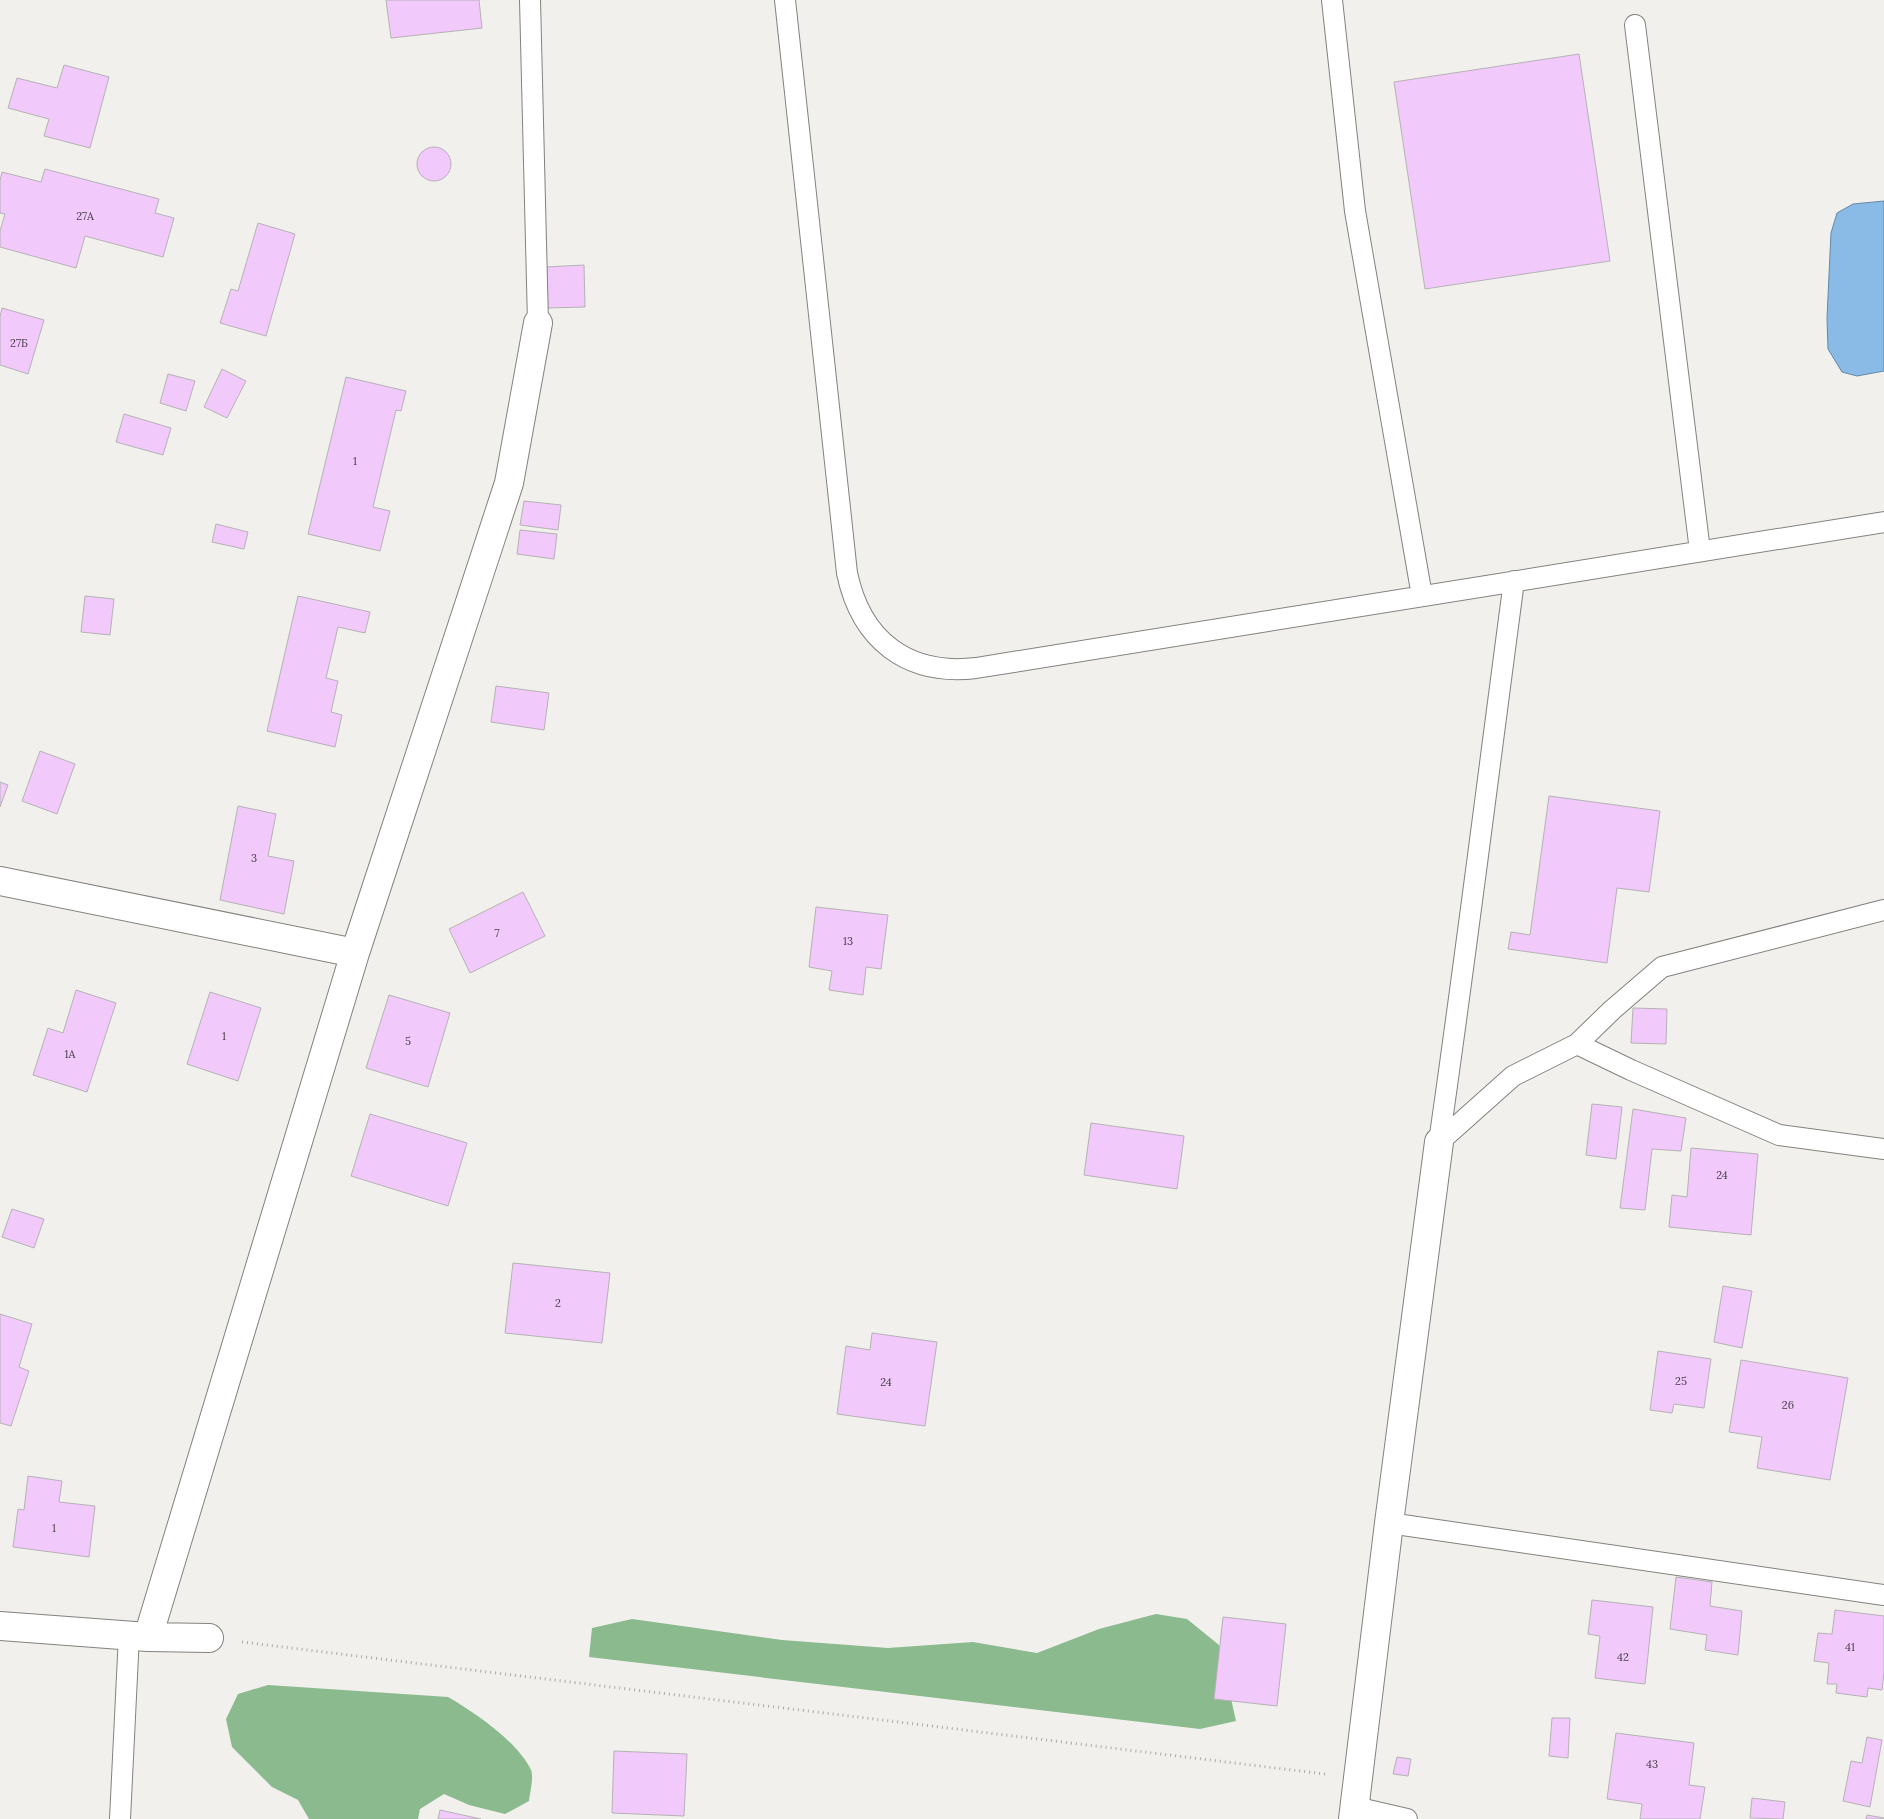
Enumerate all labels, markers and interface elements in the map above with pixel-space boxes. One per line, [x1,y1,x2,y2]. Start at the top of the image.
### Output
house number: 27А [76,209,95,223]
house number: 27Б [10,336,28,350]
house number: 1 [353,454,357,468]
house number: 3 [251,851,257,865]
house number: 7 [494,926,500,940]
house number: 13 [843,934,853,948]
house number: 1 [222,1029,226,1043]
house number: 5 [405,1034,411,1048]
house number: 1А [64,1047,77,1061]
house number: 24 [1716,1168,1728,1182]
house number: 2 [555,1296,561,1310]
house number: 25 [1675,1374,1687,1388]
house number: 24 [880,1375,892,1389]
house number: 26 [1782,1398,1794,1412]
house number: 1 [52,1521,56,1535]
house number: 41 [1845,1640,1855,1654]
house number: 42 [1617,1650,1629,1664]
house number: 43 [1646,1757,1658,1771]

